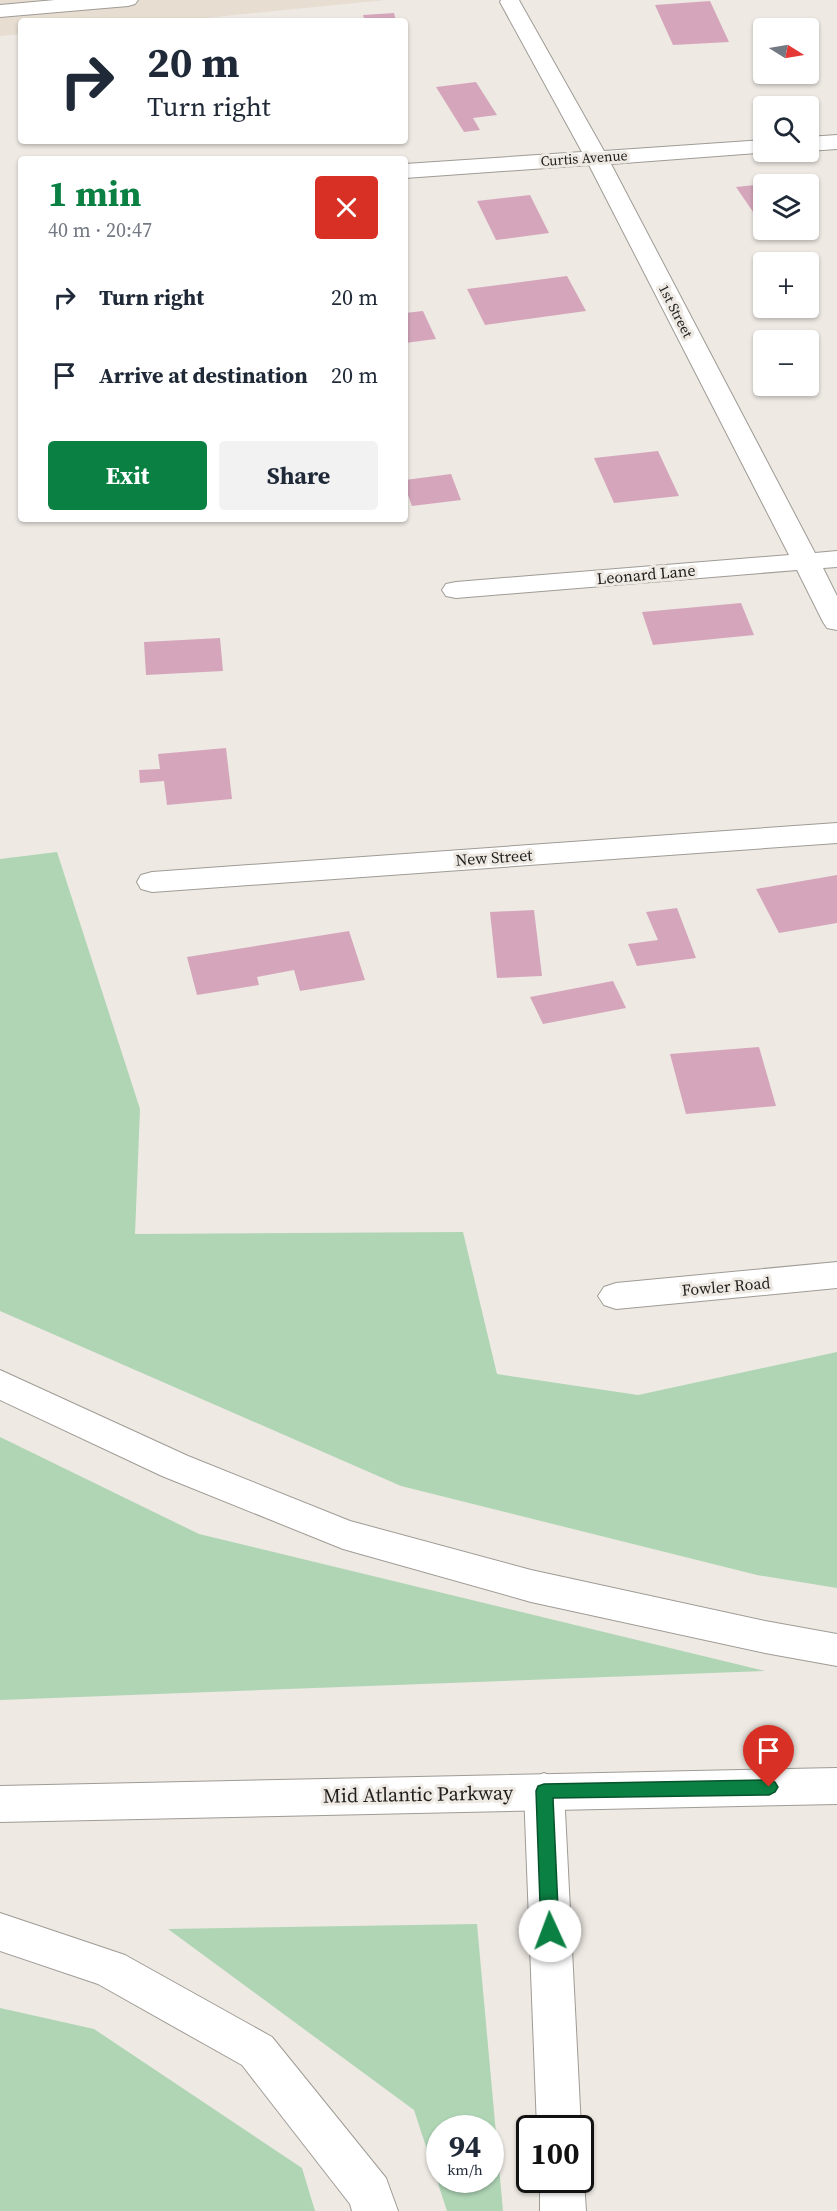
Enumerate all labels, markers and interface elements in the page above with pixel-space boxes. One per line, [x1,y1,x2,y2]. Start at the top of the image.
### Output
north arrow [753,18,819,84]
map controls [753,18,819,396]
text: 20 m [147,33,240,91]
icon: right [48,42,126,120]
text: Turn right [147,88,271,125]
button: search [753,96,819,162]
street label: Curtis Avenue [540,145,628,171]
text: 1 min [48,169,141,218]
button: layers [753,174,819,240]
button: close [315,176,378,239]
text: 40 m · 20:47 [48,216,152,244]
button: + [753,252,819,318]
icon: right [48,281,81,314]
street label: 1st Street [654,281,698,341]
text: Turn right [99,282,204,312]
text: 20 m [331,282,378,312]
button: − [753,330,819,396]
icon: arrive [48,359,81,392]
text: Arrive at destination [99,360,308,390]
text: 20 m [331,360,378,390]
button: Exit [48,441,207,510]
button: Share [219,441,378,510]
street label: Leonard Lane [596,559,696,589]
street label: New Street [455,843,534,871]
street label: Fowler Road [681,1271,771,1301]
pin [743,1725,794,1787]
icon: arrive [752,1734,785,1767]
street label: Mid Atlantic Parkway [323,1778,514,1810]
position arrow [518,1899,582,1963]
speed limit sign: 100 [516,2115,594,2193]
text: 94 [449,2126,481,2167]
text: km/h [447,2159,483,2180]

